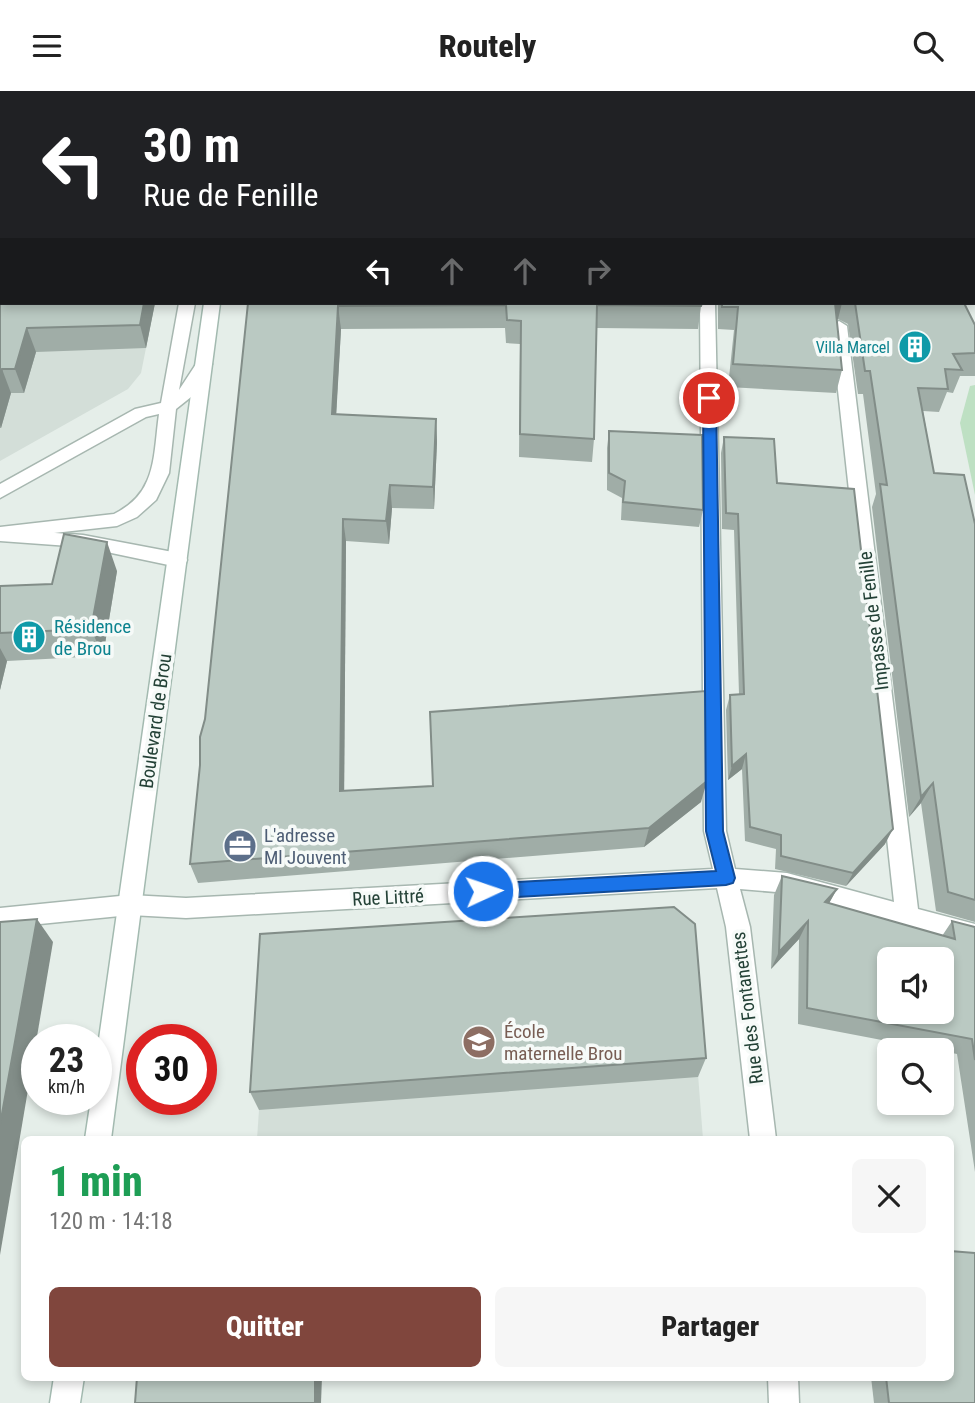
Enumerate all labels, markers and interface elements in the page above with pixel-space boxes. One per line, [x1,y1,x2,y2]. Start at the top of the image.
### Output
icon: menu [28,27,66,65]
text: Routely [439,27,536,65]
icon: search [909,27,947,65]
text: 30 m [143,117,240,174]
icon: left [28,119,119,210]
text: Rue de Fenille [143,176,319,214]
icon: left [360,252,398,290]
icon: ahead [433,252,471,290]
icon: ahead [506,252,544,290]
icon: right [579,252,617,290]
building icon: Villa Marcel [896,328,934,366]
place label: Villa Marcel [816,338,890,357]
pin [679,368,739,428]
icon: arrive [690,379,728,417]
street label: Impasse de Fenille [854,550,893,692]
place label: Résidence de Brou [54,615,131,660]
building icon: Résidence de Brou [10,618,48,656]
street label: Boulevard de Brou [135,652,176,790]
place label: L'adresse Ml Jouvent [264,824,347,869]
office icon: L'adresse Ml Jouvent [221,827,259,865]
position arrow [446,854,520,928]
street label: Rue Littré [352,884,425,911]
street label: Rue des Fontanettes [727,930,768,1085]
map controls [877,947,954,1115]
button: sound [877,947,954,1024]
place label: École maternelle Brou [504,1020,623,1065]
school or university icon: École maternelle Brou [460,1023,498,1061]
speed limit sign: 30 [126,1024,217,1115]
button: search [877,1038,954,1115]
text: 23 [49,1040,84,1081]
text: km/h [48,1076,85,1097]
text: 1 min [49,1157,143,1206]
button: close [852,1159,926,1233]
text: 120 m · 14:18 [49,1208,173,1235]
button: Quitter [49,1287,481,1367]
button: Partager [495,1287,926,1367]

